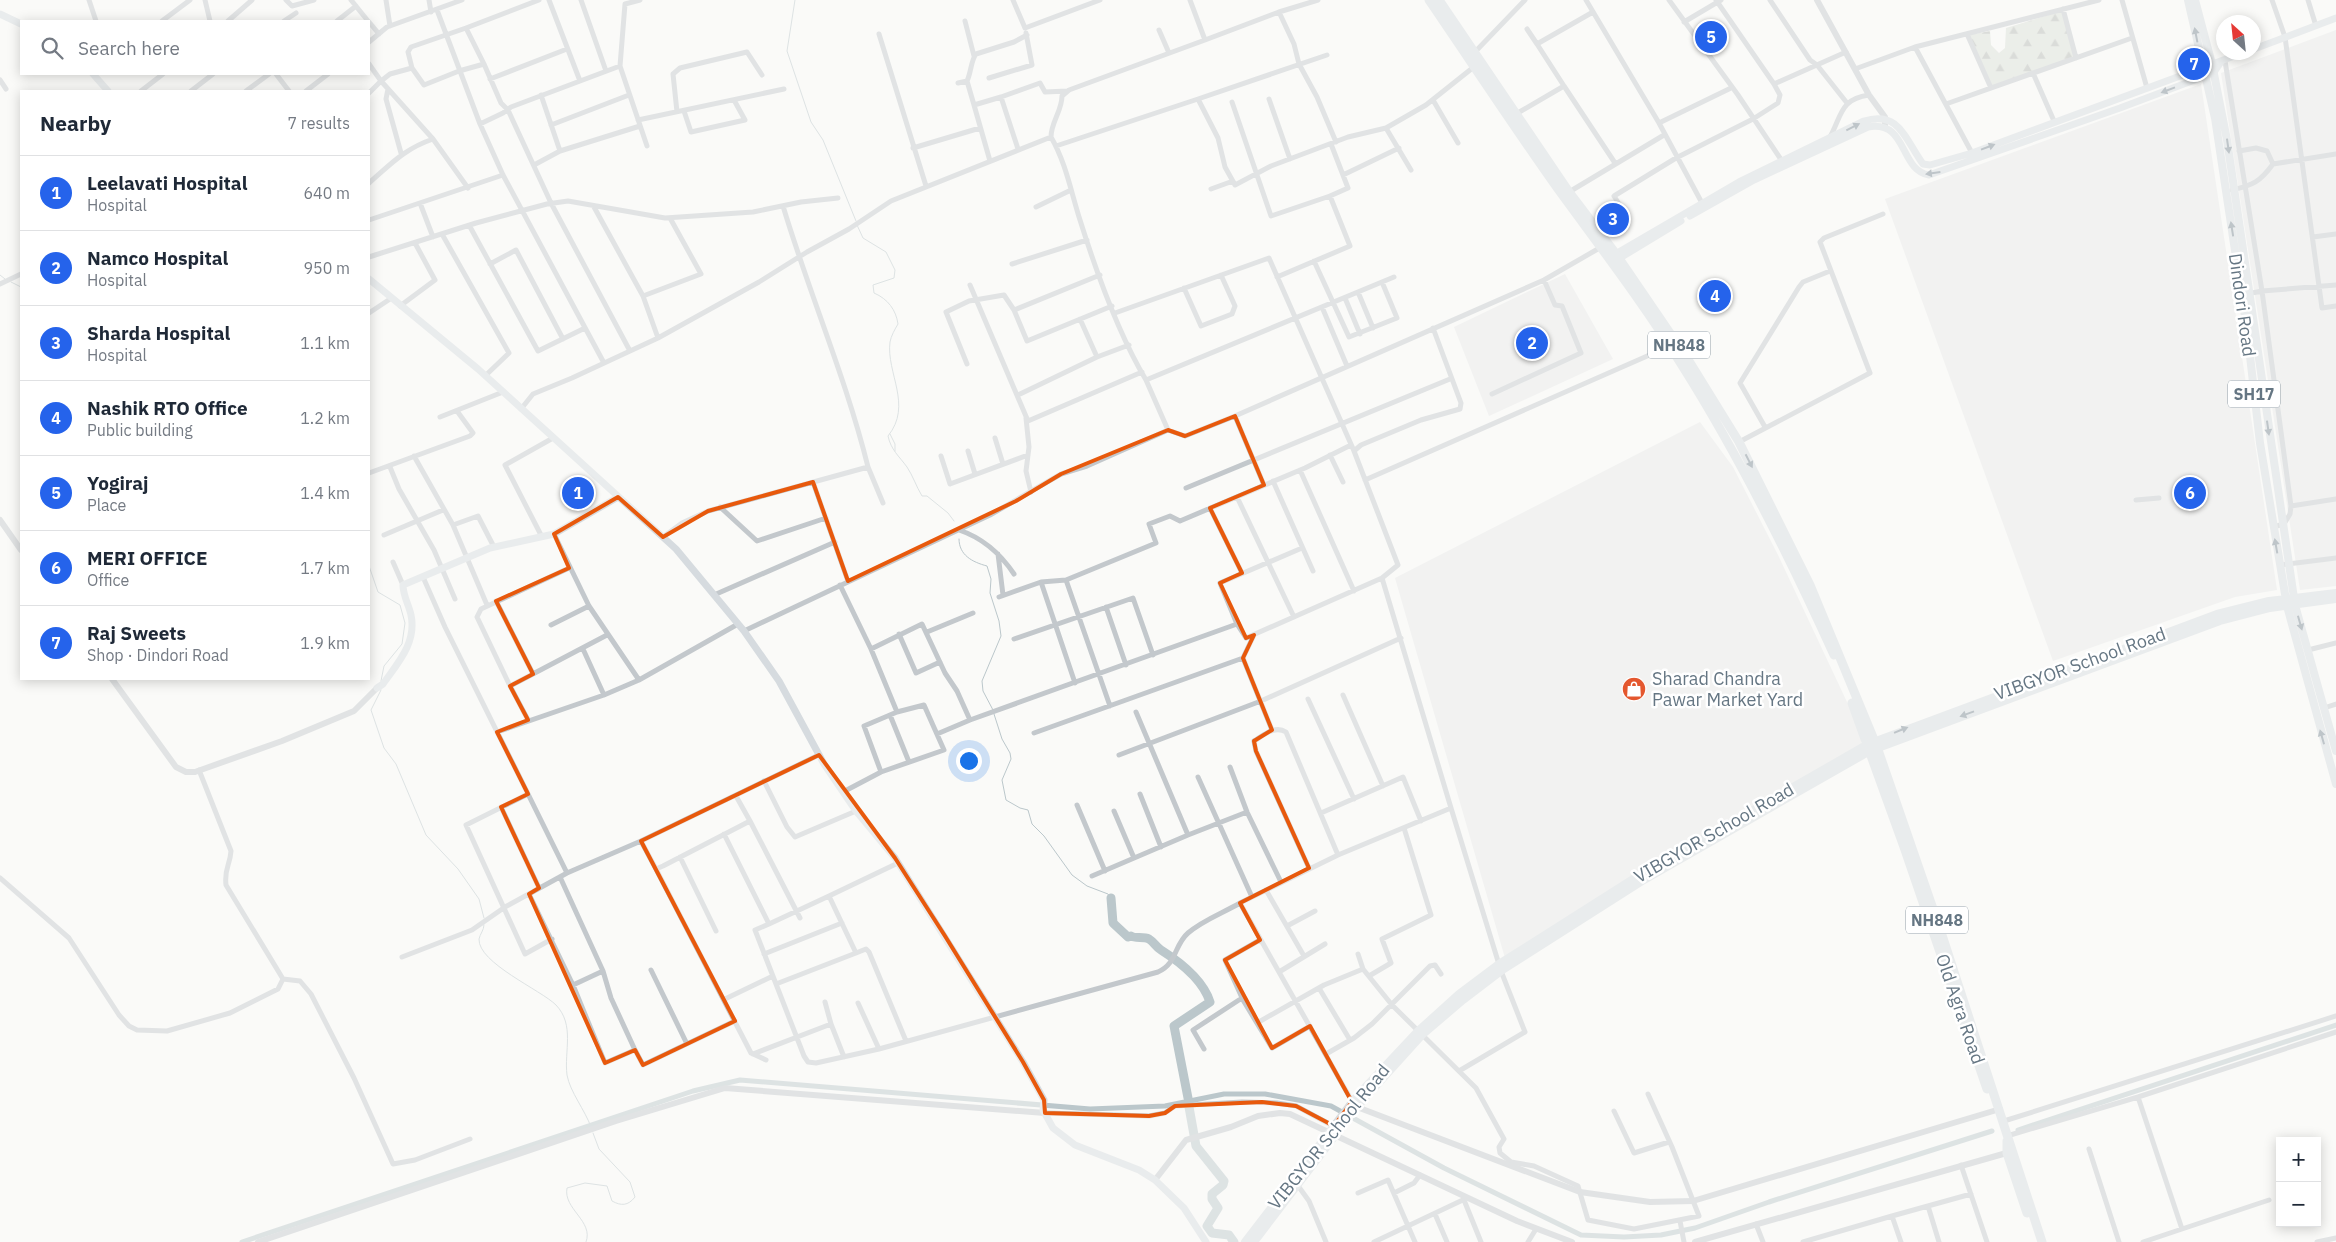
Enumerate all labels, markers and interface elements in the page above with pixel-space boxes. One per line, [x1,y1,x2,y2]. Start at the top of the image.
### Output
north arrow [2216,15,2261,60]
pin: 5 [1695,18,1727,56]
search box [20,20,370,75]
one-way arrow [2192,27,2200,42]
icon: search [38,34,66,62]
text: Search here [78,36,180,60]
pin: 7 [2178,45,2210,83]
one-way arrow [2161,87,2176,94]
text: Nearby [40,109,111,137]
text: 7 results [287,113,350,133]
one-way arrow [1846,123,1860,131]
one-way arrow [2224,138,2232,154]
one-way arrow [1980,143,1995,150]
one-way arrow [1925,169,1941,177]
text: Leelavati Hospital [87,171,247,195]
text: 1 [51,183,61,203]
text: 640 m [303,183,350,203]
text: Hospital [87,195,147,215]
pin: 3 [1597,200,1629,238]
one-way arrow [2227,220,2235,236]
text: Namco Hospital [87,246,228,270]
street label: Dindori Road [2224,252,2261,358]
text: 2 [51,258,61,278]
text: 950 m [303,258,350,278]
text: Hospital [87,270,147,290]
pin: 4 [1699,277,1731,315]
text: Sharda Hospital [87,321,230,345]
pin: 2 [1516,324,1548,362]
road number: NH848 [1648,332,1710,358]
text: 3 [51,333,61,353]
text: 1.1 km [300,333,350,353]
text: Hospital [87,345,147,365]
road number: SH17 [2228,380,2280,408]
text: Nashik RTO Office [87,396,248,420]
text: 4 [51,408,61,428]
text: 1.2 km [300,408,350,428]
text: Public building [87,420,193,440]
one-way arrow [2264,420,2272,436]
one-way arrow [1745,454,1753,469]
text: Yogiraj [87,471,148,495]
pin: 1 [562,474,594,512]
pin: 6 [2174,474,2206,512]
text: 5 [51,483,61,503]
text: 1.4 km [300,483,350,503]
text: Place [87,495,126,515]
one-way arrow [2272,537,2280,553]
text: MERI OFFICE [87,546,208,570]
text: 6 [51,558,61,578]
text: 1.7 km [300,558,350,578]
text: Office [87,570,129,590]
one-way arrow [2297,615,2305,630]
text: Raj Sweets [87,621,186,645]
street label: VIBGYOR School Road [1991,622,2169,705]
text: 7 [51,633,61,653]
text: 1.9 km [300,633,350,653]
text: Shop · Dindori Road [87,645,229,665]
place label: Sharad Chandra Pawar Market Yard [1652,667,1803,711]
shop icon: Sharad Chandra Pawar Market Yard [1621,676,1647,702]
one-way arrow [1960,711,1975,718]
one-way arrow [1894,726,1909,734]
one-way arrow [2318,730,2326,745]
your location [956,748,982,774]
street label: VIBGYOR School Road [1630,777,1798,888]
road number: NH848 [1906,906,1968,934]
street label: Old Agra Road [1931,951,1990,1067]
street label: VIBGYOR School Road [1263,1059,1394,1214]
map controls [2276,1137,2321,1227]
button: + [2276,1137,2321,1182]
button: − [2276,1182,2321,1227]

